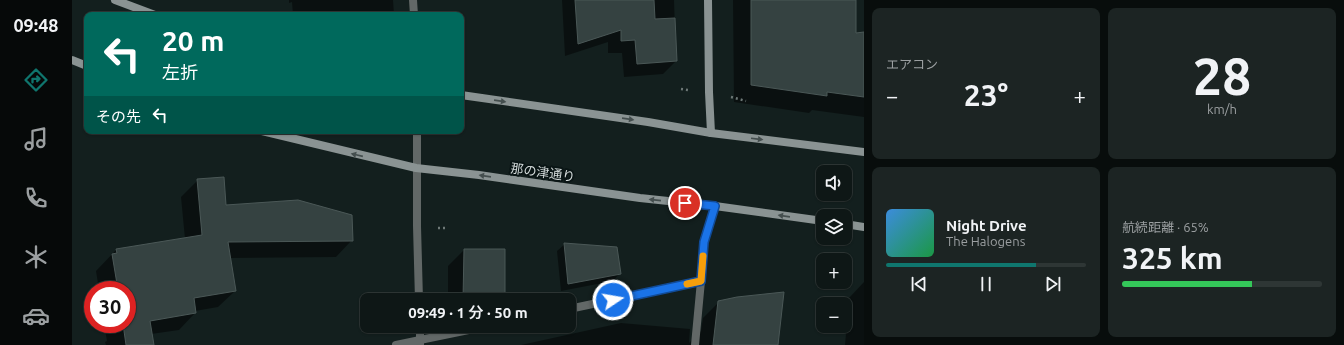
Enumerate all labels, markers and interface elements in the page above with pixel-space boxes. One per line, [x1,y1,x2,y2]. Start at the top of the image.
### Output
text: 09:48 [13,15,59,35]
text: 20 m [162,25,224,56]
icon: left [96,28,148,80]
text: 28 [1193,47,1251,105]
text: エアコン [886,57,938,71]
text: 左折 [162,62,198,82]
icon: directions [22,66,50,94]
text: 23° [964,78,1008,112]
text: − [886,83,898,108]
text: + [1074,83,1086,108]
one-way arrow [493,98,506,104]
text: km/h [1207,102,1237,116]
icon: left [149,104,171,126]
text: その先 [96,108,141,125]
one-way arrow [622,116,634,122]
icon: music [22,125,50,153]
one-way arrow [751,136,763,142]
one-way arrow [351,151,363,157]
street label: 那の津通り [510,161,576,183]
map controls [816,165,852,333]
button: sound [816,165,852,201]
one-way arrow [479,173,491,179]
icon: phone [22,184,50,212]
pin [668,186,702,220]
icon: arrive [674,192,696,214]
one-way arrow [649,197,661,203]
button: layers [816,209,852,245]
one-way arrow [778,213,790,219]
text: Night Drive [946,217,1027,234]
text: 航続距離 · 65% [1122,220,1209,234]
text: The Halogens [946,234,1025,248]
text: 325 km [1122,241,1223,275]
icon: climate [22,243,50,271]
button: + [816,253,852,289]
icon: previous [908,273,930,295]
icon: pause [975,273,997,295]
icon: next [1042,273,1064,295]
position arrow [592,279,634,321]
speed limit sign: 30 [84,281,136,333]
button: − [816,297,852,333]
icon: car [22,302,50,330]
text: 09:49 · 1 分 · 50 m [408,304,528,321]

